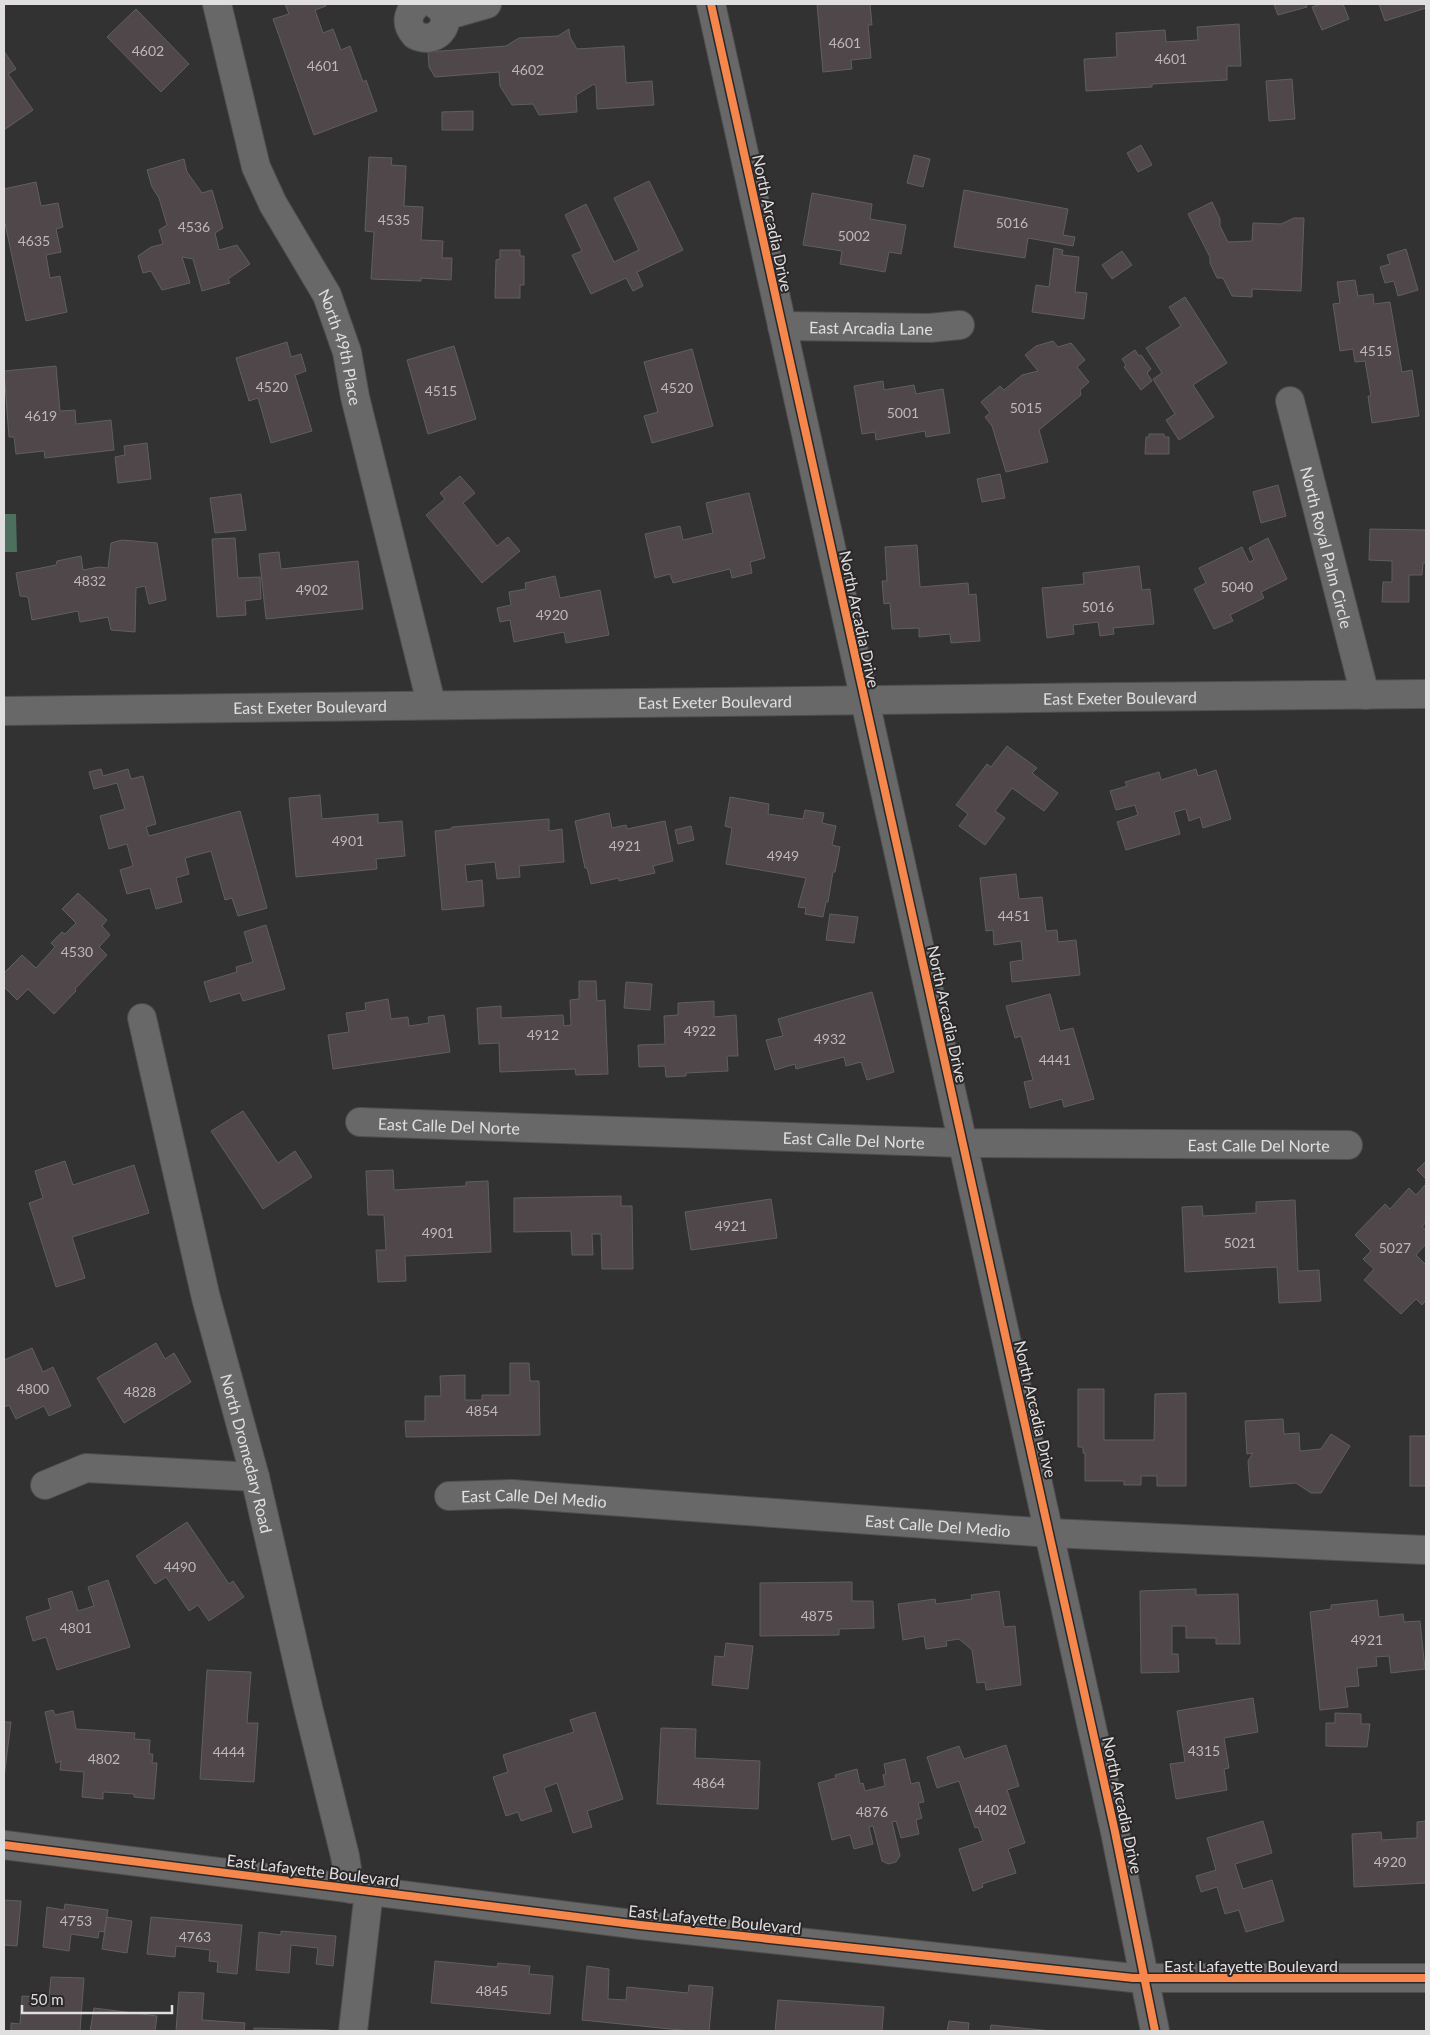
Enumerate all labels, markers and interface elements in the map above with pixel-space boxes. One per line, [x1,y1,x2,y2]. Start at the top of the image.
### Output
house number: 4601 [829,34,861,51]
house number: 4602 [132,42,164,59]
house number: 4601 [1155,50,1187,67]
house number: 4601 [307,57,339,74]
house number: 4602 [512,61,544,78]
street label: North Arcadia Drive [749,153,797,293]
house number: 4535 [378,211,410,228]
house number: 5016 [996,214,1028,231]
house number: 4536 [178,218,210,235]
house number: 5002 [838,227,870,244]
house number: 4635 [18,232,50,249]
street label: North 49th Place [316,285,366,407]
street label: East Arcadia Lane [809,317,933,338]
house number: 4515 [1360,342,1392,359]
house number: 4520 [256,378,288,395]
house number: 4520 [661,379,693,396]
house number: 4515 [425,382,457,399]
house number: 5015 [1010,399,1042,416]
house number: 5001 [887,404,919,421]
house number: 4619 [25,407,57,424]
street label: North Royal Palm Circle [1298,464,1357,630]
street label: North Arcadia Drive [836,549,884,689]
house number: 4832 [74,572,106,589]
house number: 5040 [1221,578,1253,595]
house number: 4902 [296,581,328,598]
house number: 5016 [1082,598,1114,615]
house number: 4920 [536,606,568,623]
street label: East Exeter Boulevard [1043,687,1197,707]
street label: East Exeter Boulevard [638,691,792,711]
street label: East Exeter Boulevard [233,695,387,717]
house number: 4901 [332,832,364,849]
house number: 4921 [609,837,641,854]
house number: 4949 [767,847,799,864]
house number: 4451 [998,907,1030,924]
house number: 4530 [61,943,93,960]
street label: North Arcadia Drive [924,944,972,1084]
house number: 4922 [684,1022,716,1039]
house number: 4912 [527,1026,559,1043]
house number: 4932 [814,1030,846,1047]
house number: 4441 [1039,1051,1071,1068]
street label: East Calle Del Norte [378,1113,520,1137]
street label: East Calle Del Norte [782,1127,925,1151]
street label: East Calle Del Norte [1188,1135,1330,1154]
house number: 4921 [715,1217,747,1234]
house number: 4901 [422,1224,454,1241]
house number: 5021 [1224,1234,1256,1251]
house number: 5027 [1379,1239,1411,1256]
street label: North Arcadia Drive [1011,1339,1061,1479]
street label: North Dromedary Road [218,1371,277,1535]
house number: 4800 [17,1380,49,1397]
house number: 4828 [124,1383,156,1400]
house number: 4854 [466,1402,498,1419]
street label: East Calle Del Medio [461,1484,607,1510]
street label: East Calle Del Medio [864,1510,1011,1540]
house number: 4490 [164,1558,196,1575]
house number: 4875 [801,1607,833,1624]
house number: 4801 [60,1619,92,1636]
house number: 4921 [1351,1631,1383,1648]
street label: North Arcadia Drive [1099,1735,1147,1875]
house number: 4315 [1188,1742,1220,1759]
house number: 4444 [213,1743,245,1760]
house number: 4802 [88,1750,120,1767]
house number: 4864 [693,1774,725,1791]
house number: 4402 [975,1801,1007,1818]
house number: 4876 [856,1803,888,1820]
street label: East Lafayette Boulevard [226,1850,400,1890]
house number: 4920 [1374,1853,1406,1870]
street label: East Lafayette Boulevard [628,1900,802,1938]
house number: 4753 [60,1912,92,1929]
house number: 4763 [179,1928,211,1945]
street label: East Lafayette Boulevard [1164,1956,1338,1975]
scale bar [22,1982,172,2014]
house number: 4845 [476,1982,508,1999]
text: 50 m [30,1990,64,2008]

